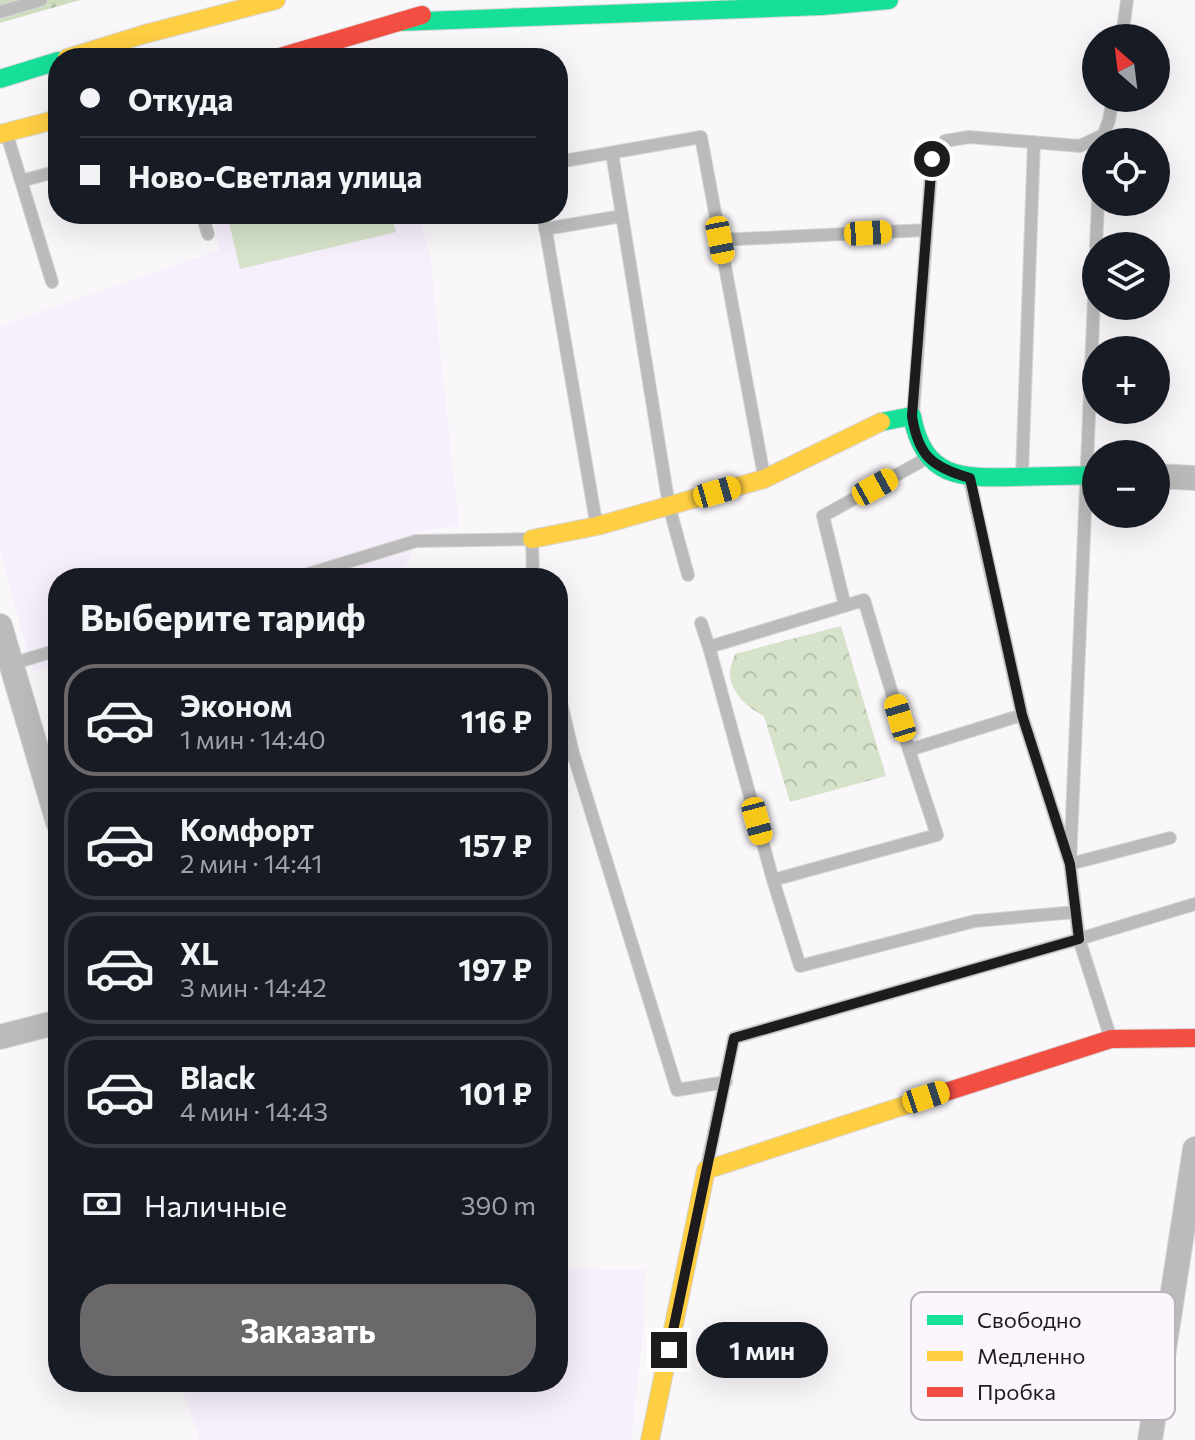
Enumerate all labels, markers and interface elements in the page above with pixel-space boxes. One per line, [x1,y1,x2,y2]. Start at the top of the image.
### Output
north arrow [1082,24,1170,112]
map controls [1082,24,1170,528]
text: Откуда [128,80,233,117]
button: locate [1082,128,1170,216]
route start [914,141,950,177]
text: Ново-Светлая улица [128,157,422,194]
car [704,214,736,266]
car [843,220,893,246]
button: layers [1082,232,1170,320]
button: + [1082,336,1170,424]
button: − [1082,440,1170,528]
car [848,465,902,509]
car [691,474,743,510]
text: Выберите тариф [80,594,365,638]
icon: car [84,684,156,756]
text: Эконом [180,686,292,723]
car [882,692,918,744]
text: 116 ₽ [461,702,532,739]
text: 1 мин · 14:40 [180,723,326,754]
car [739,795,775,847]
icon: car [84,808,156,880]
text: Комфорт [180,810,314,847]
text: 157 ₽ [459,826,532,863]
text: 2 мин · 14:41 [180,847,323,878]
icon: car [84,932,156,1004]
text: XL [180,934,219,971]
text: 197 ₽ [458,950,532,987]
text: 3 мин · 14:42 [180,971,327,1002]
icon: car [84,1056,156,1128]
text: Black [180,1058,256,1095]
text: 101 ₽ [459,1074,532,1111]
car [899,1078,953,1116]
text: 4 мин · 14:43 [180,1095,328,1126]
icon: cash [80,1182,124,1226]
text: Наличные [144,1186,287,1223]
text: 390 m [461,1189,536,1220]
button: Заказать [80,1284,536,1376]
legend [911,1292,1175,1420]
text: Свободно [977,1306,1082,1333]
callout: 1 мин [697,1322,829,1378]
route end [651,1332,687,1368]
text: 1 мин [729,1334,795,1365]
text: Медленно [977,1342,1085,1369]
text: Пробка [977,1378,1056,1405]

